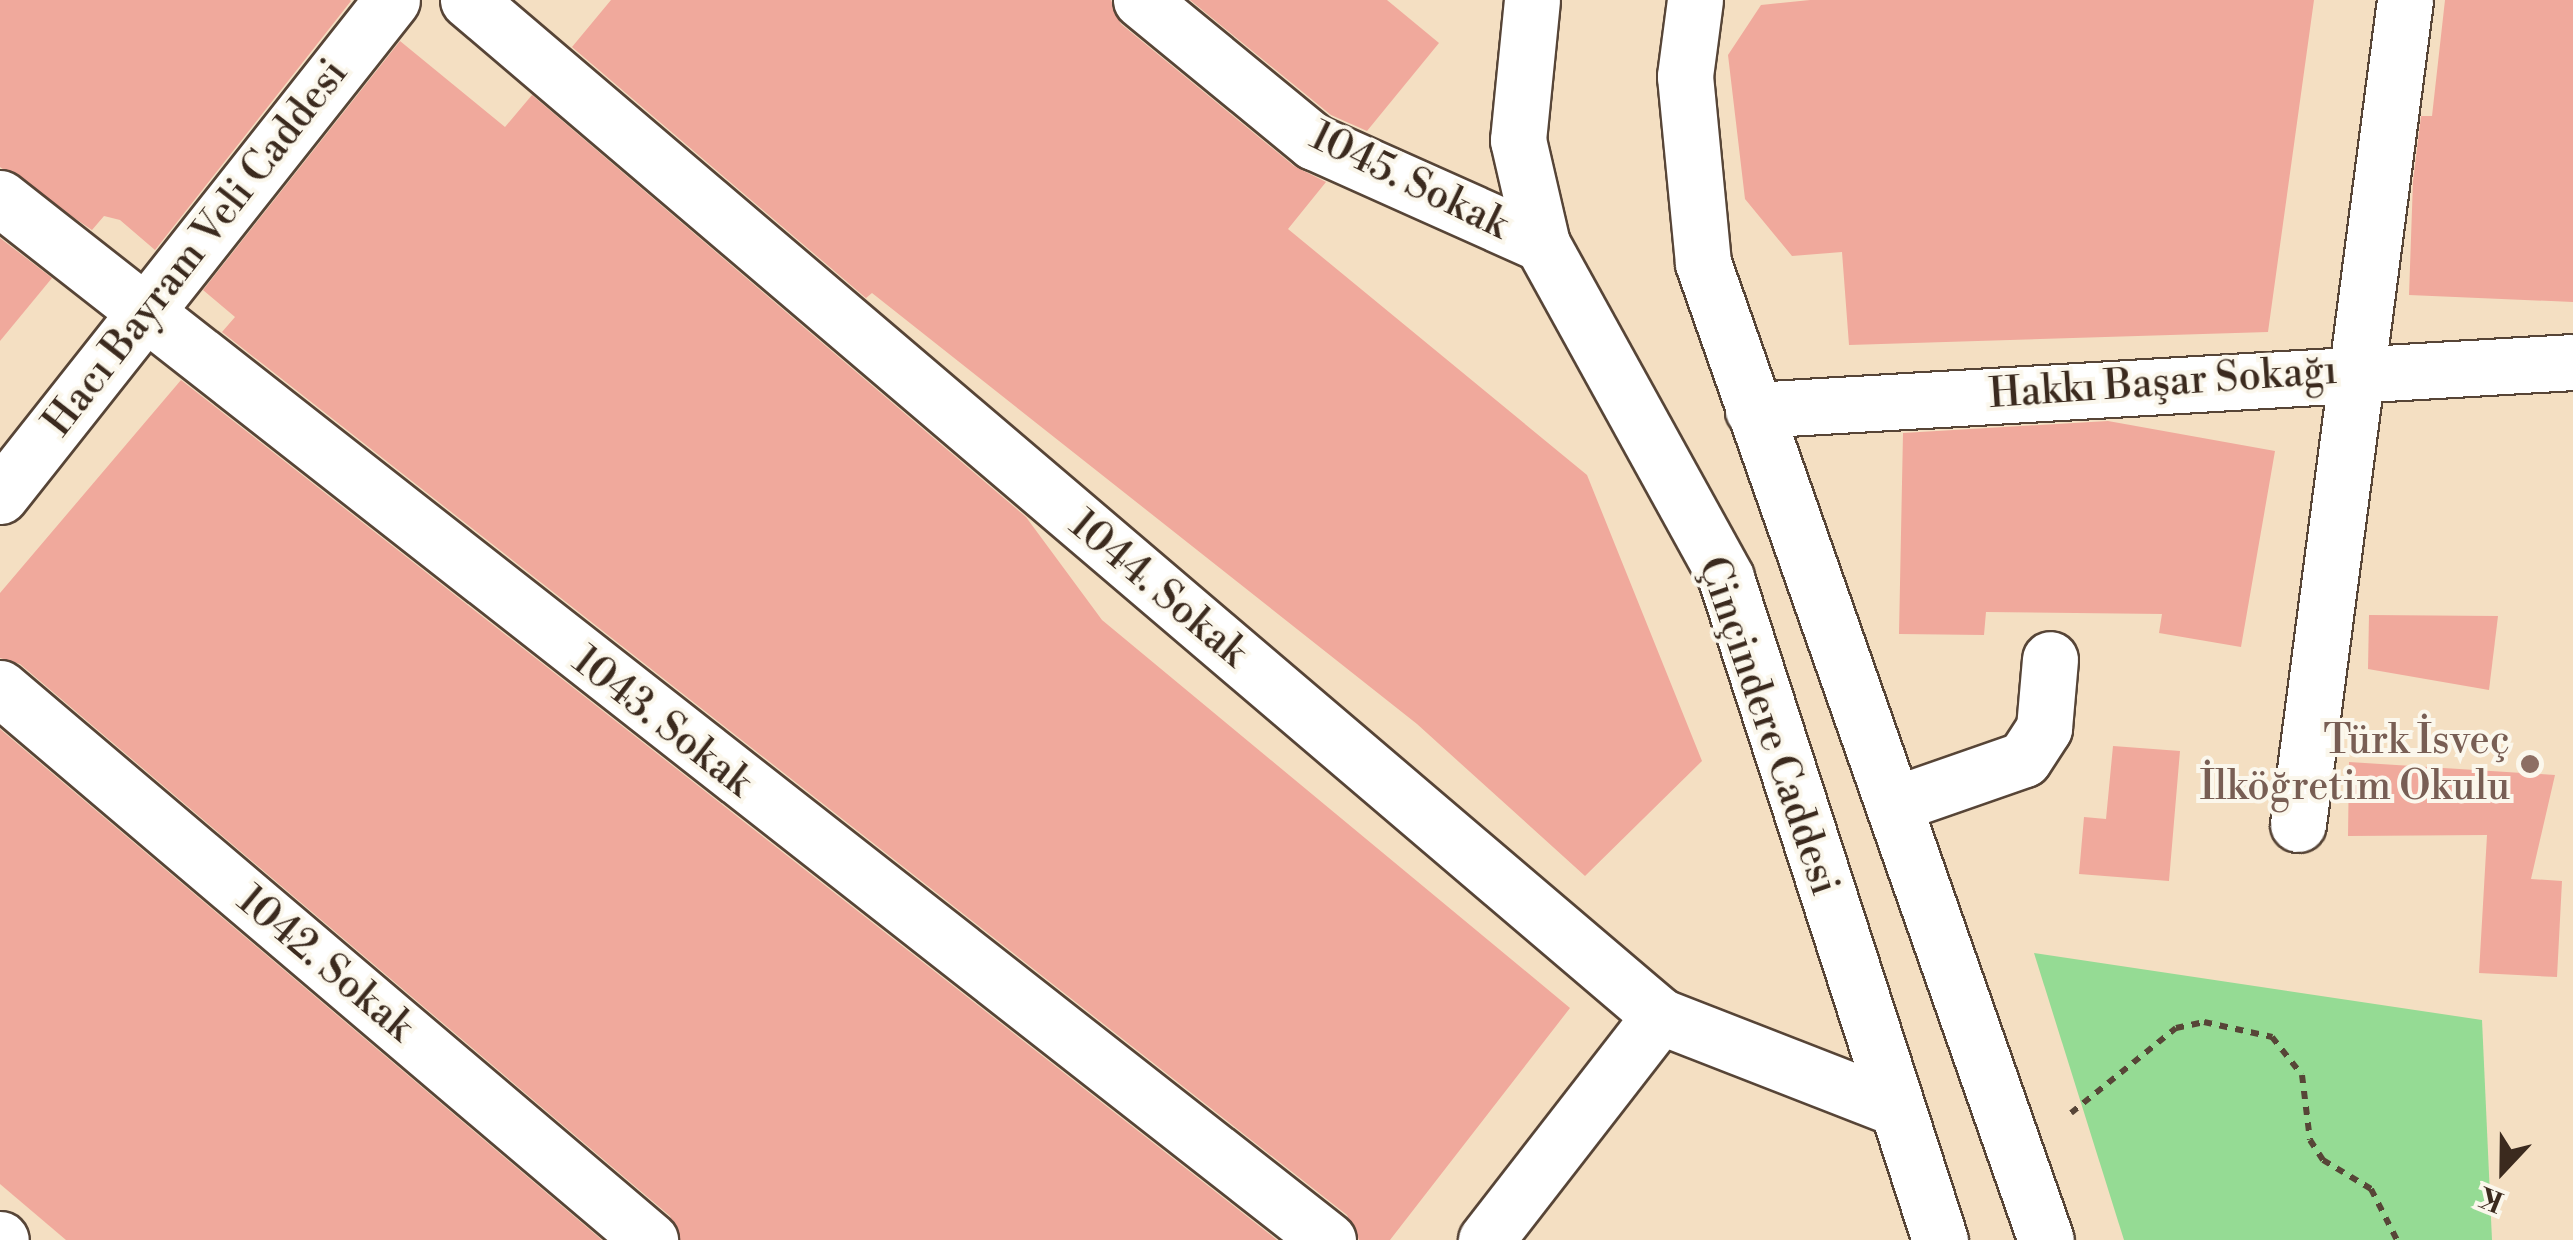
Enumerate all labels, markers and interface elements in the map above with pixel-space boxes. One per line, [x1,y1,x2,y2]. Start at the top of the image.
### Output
street label: Hacı Bayram Veli Caddesi [34,50,358,446]
street label: 1045. Sokak [1302,112,1516,250]
street label: Hakkı Başar Sokağı [1987,347,2339,419]
street label: 1044. Sokak [1060,501,1256,677]
street label: Çinçindere Caddesi [1688,551,1848,901]
street label: 1043. Sokak [563,637,761,807]
place label: Türk İsveç İlköğretim Okulu [2200,717,2510,811]
marker: Türk İsveç İlköğretim Okulu [2519,753,2541,775]
street label: 1042. Sokak [227,876,423,1052]
north arrow [2453,1120,2553,1220]
text: K [2474,1178,2509,1219]

